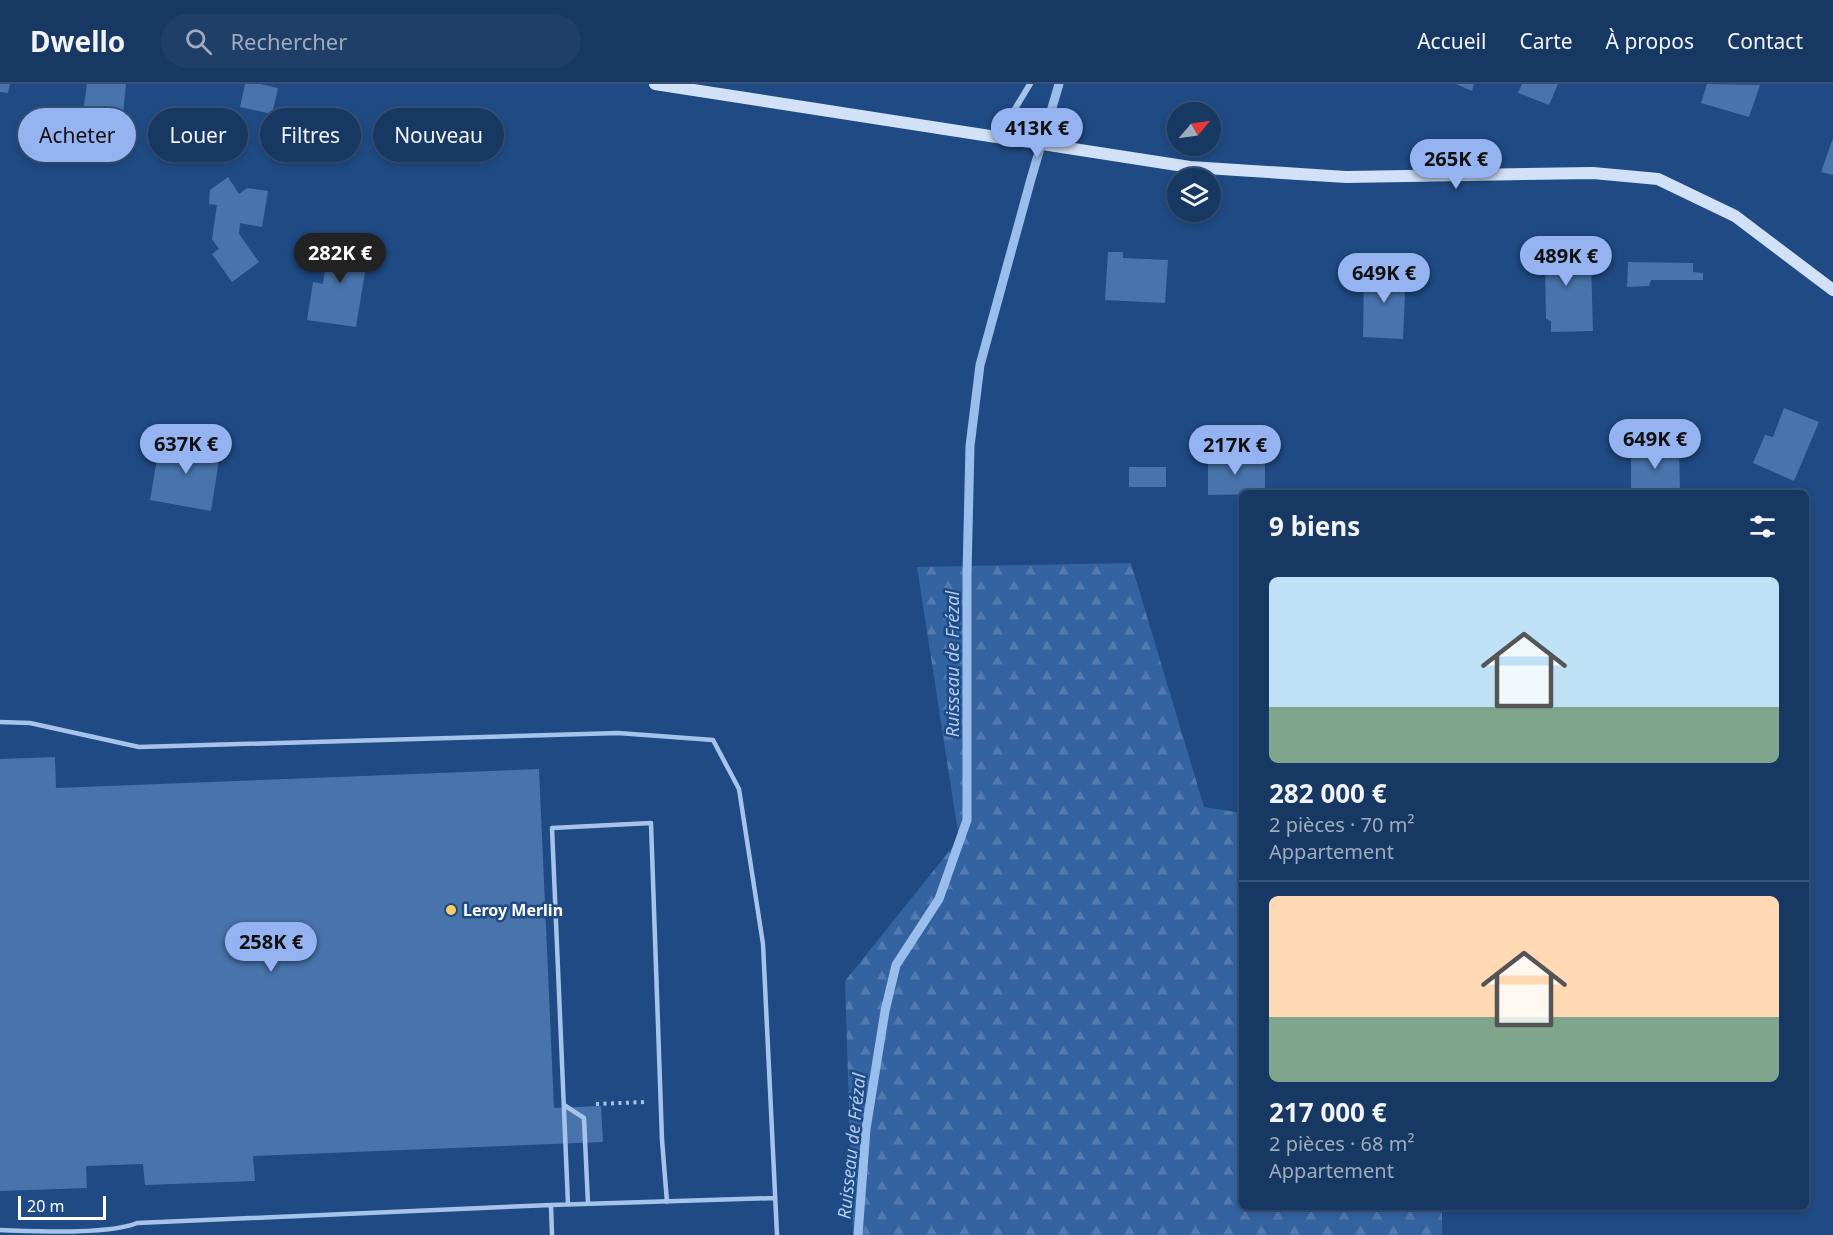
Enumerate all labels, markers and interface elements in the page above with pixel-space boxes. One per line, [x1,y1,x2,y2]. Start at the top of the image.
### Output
search box [161,14,581,68]
text: Dwello [30,22,125,60]
icon: search [182,25,215,58]
text: Rechercher [230,26,347,56]
text: Accueil [1417,27,1486,55]
text: Carte [1519,27,1573,55]
text: À propos [1606,27,1694,55]
text: Contact [1727,27,1803,55]
north arrow [1167,102,1221,156]
map controls [1167,102,1221,222]
chip: Acheter [18,108,136,162]
chip: Louer [148,108,248,162]
chip: Filtres [260,108,361,162]
chip: Nouveau [373,108,504,162]
pin: 413K € [988,108,1086,159]
text: 413K € [1005,114,1069,141]
pin: 265K € [1407,139,1505,190]
text: 265K € [1424,145,1488,172]
button: layers [1167,168,1221,222]
pin: 282K € [291,233,389,284]
pin: 489K € [1517,236,1615,287]
text: 282K € [308,239,372,266]
text: 489K € [1534,242,1598,269]
pin: 649K € [1335,253,1433,304]
text: 649K € [1352,259,1416,286]
pin: 649K € [1606,419,1704,470]
pin: 637K € [137,424,235,475]
pin: 217K € [1186,425,1284,476]
text: 649K € [1623,425,1687,452]
text: 637K € [154,430,218,457]
text: 217K € [1203,431,1267,458]
text: 9 biens [1269,508,1360,544]
icon: filters [1746,510,1779,543]
water label: Ruisseau de Frézal [940,590,964,737]
icon: home [1470,616,1578,724]
text: 282 000 € [1269,775,1387,811]
text: 2 pièces · 70 m² [1269,811,1414,838]
text: Appartement [1269,838,1394,865]
place label: Leroy Merlin [463,899,563,921]
marker: Leroy Merlin [444,903,458,917]
pin: 258K € [222,922,320,973]
text: 258K € [239,928,303,955]
icon: home [1470,935,1578,1043]
water label: Ruisseau de Frézal [831,1072,871,1220]
text: 217 000 € [1269,1094,1387,1130]
text: 2 pièces · 68 m² [1269,1130,1414,1157]
text: Appartement [1269,1157,1394,1184]
scale bar [18,1193,106,1220]
text: 20 m [27,1195,64,1217]

